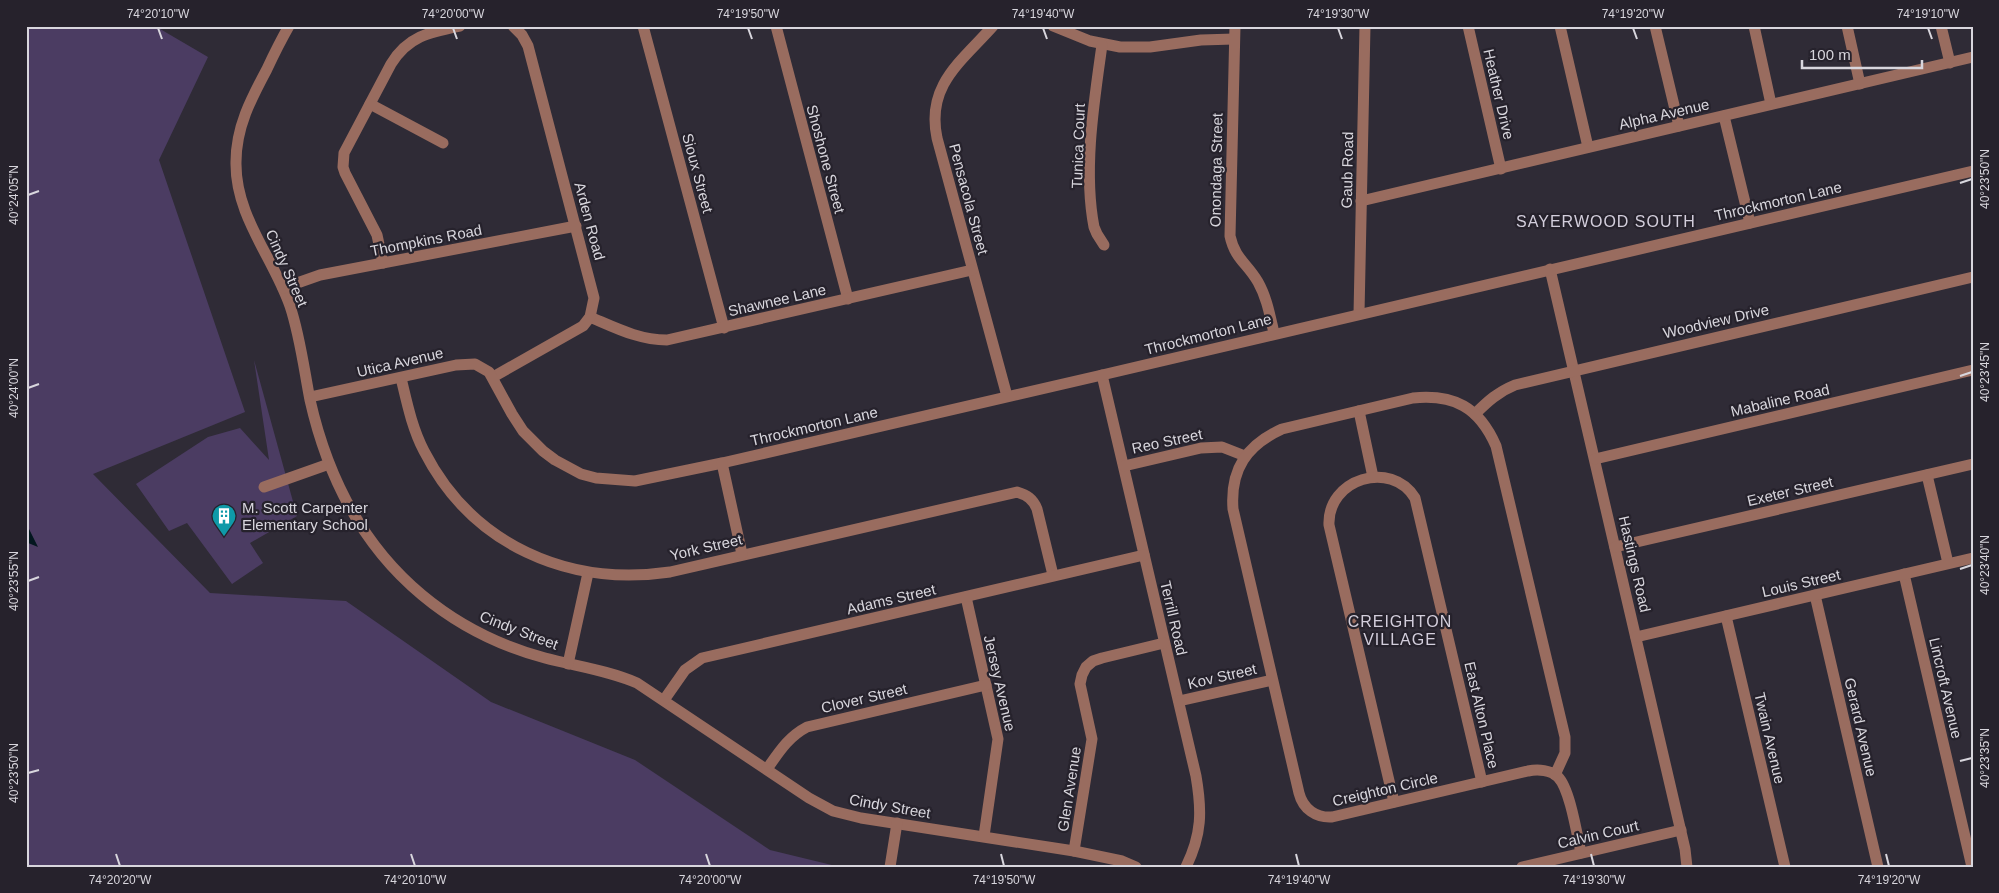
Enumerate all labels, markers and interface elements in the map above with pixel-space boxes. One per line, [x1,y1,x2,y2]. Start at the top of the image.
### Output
text: 74°20'10"W [127,7,190,21]
text: 74°20'00"W [422,7,485,21]
text: 74°19'50"W [717,7,780,21]
text: 74°19'40"W [1012,7,1075,21]
text: 74°19'30"W [1307,7,1370,21]
text: 74°19'20"W [1602,7,1665,21]
text: 74°19'10"W [1897,7,1960,21]
scale bar [1802,38,1922,70]
text: 100 m [1809,46,1851,63]
street label: Heather Drive [1480,47,1518,141]
street label: Alpha Avenue [1617,95,1711,133]
street label: Tunica Court [1068,102,1088,189]
street label: Shoshone Street [803,103,849,216]
street label: Onondaga Street [1207,112,1226,227]
street label: Sioux Street [679,131,717,215]
street label: Gaub Road [1338,131,1356,209]
street label: Pensacola Street [946,142,992,257]
text: 40°23'50"N [1978,149,1992,209]
text: 40°24'05"N [7,165,21,225]
street label: Throckmorton Lane [1713,178,1843,224]
street label: Arden Road [571,180,609,262]
district label: SAYERWOOD SOUTH [1516,213,1696,230]
street label: Thompkins Road [369,221,483,259]
street label: Cindy Street [262,227,312,310]
street label: Shawnee Lane [726,280,828,320]
street label: Woodview Drive [1661,301,1771,341]
street label: Throckmorton Lane [1143,310,1273,358]
text: 40°23'45"N [1978,342,1992,402]
street label: Utica Avenue [355,344,445,380]
text: 40°24'00"N [7,358,21,418]
street label: Mabaline Road [1729,380,1831,420]
street label: Throckmorton Lane [749,403,879,449]
street label: Reo Street [1130,425,1205,457]
street label: Exeter Street [1745,473,1835,509]
place label: M. Scott Carpenter Elementary School [242,499,368,533]
building icon: M. Scott Carpenter Elementary School [211,503,237,537]
street label: Hastings Road [1616,514,1654,614]
street label: York Street [668,530,745,564]
text: 40°23'40"N [1978,535,1992,595]
text: 40°23'55"N [7,551,21,611]
street label: Louis Street [1760,566,1843,600]
street label: Terrill Road [1157,579,1191,657]
street label: Adams Street [845,580,938,618]
street label: Cindy Street [477,607,561,653]
district label: CREIGHTON VILLAGE [1348,613,1452,648]
street label: Jersey Avenue [981,633,1019,733]
street label: Lincroft Avenue [1926,636,1966,740]
street label: Kov Street [1186,660,1259,692]
street label: East Alton Place [1461,660,1503,770]
street label: Gerard Avenue [1841,676,1881,778]
street label: Clover Street [819,680,909,716]
street label: Twain Avenue [1751,691,1789,785]
text: 40°23'35"N [1978,728,1992,788]
text: 40°23'50"N [7,743,21,803]
street label: Glen Avenue [1054,745,1084,833]
street label: Creighton Circle [1331,769,1439,809]
street label: Cindy Street [848,790,933,822]
street label: Calvin Court [1556,816,1641,852]
text: 74°20'20"W [89,873,152,887]
text: 74°20'10"W [384,873,447,887]
text: 74°20'00"W [679,873,742,887]
text: 74°19'50"W [973,873,1036,887]
text: 74°19'40"W [1268,873,1331,887]
text: 74°19'30"W [1563,873,1626,887]
text: 74°19'20"W [1858,873,1921,887]

